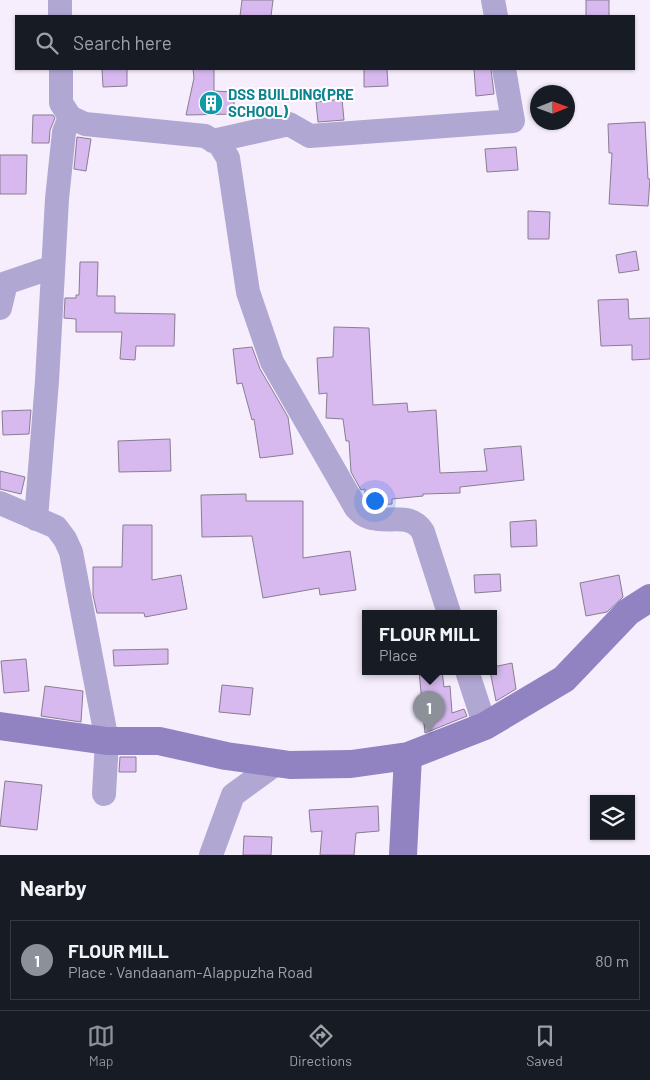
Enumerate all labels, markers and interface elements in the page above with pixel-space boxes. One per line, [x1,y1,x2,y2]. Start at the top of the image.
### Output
search box [15,15,635,70]
icon: search [33,29,61,57]
text: Search here [73,31,172,54]
place label: DSS BUILDING(PRE SCHOOL) [228,85,354,120]
north arrow [530,85,575,130]
building icon: DSS BUILDING(PRE SCHOOL) [198,90,224,116]
your location [362,488,388,514]
popup [362,610,497,675]
text: FLOUR MILL [379,622,480,645]
text: Place [379,645,417,664]
pin: 1 [413,691,445,732]
map controls [590,795,635,840]
button: layers [590,795,635,840]
text: Nearby [20,875,86,900]
text: FLOUR MILL [68,939,169,962]
text: 1 [34,951,40,970]
text: 80 m [595,951,629,970]
text: Place · Vandaanam-Alappuzha Road [68,962,313,981]
tab: Map [87,1022,115,1069]
tab: Directions [289,1022,352,1069]
tab: Saved [526,1022,563,1069]

